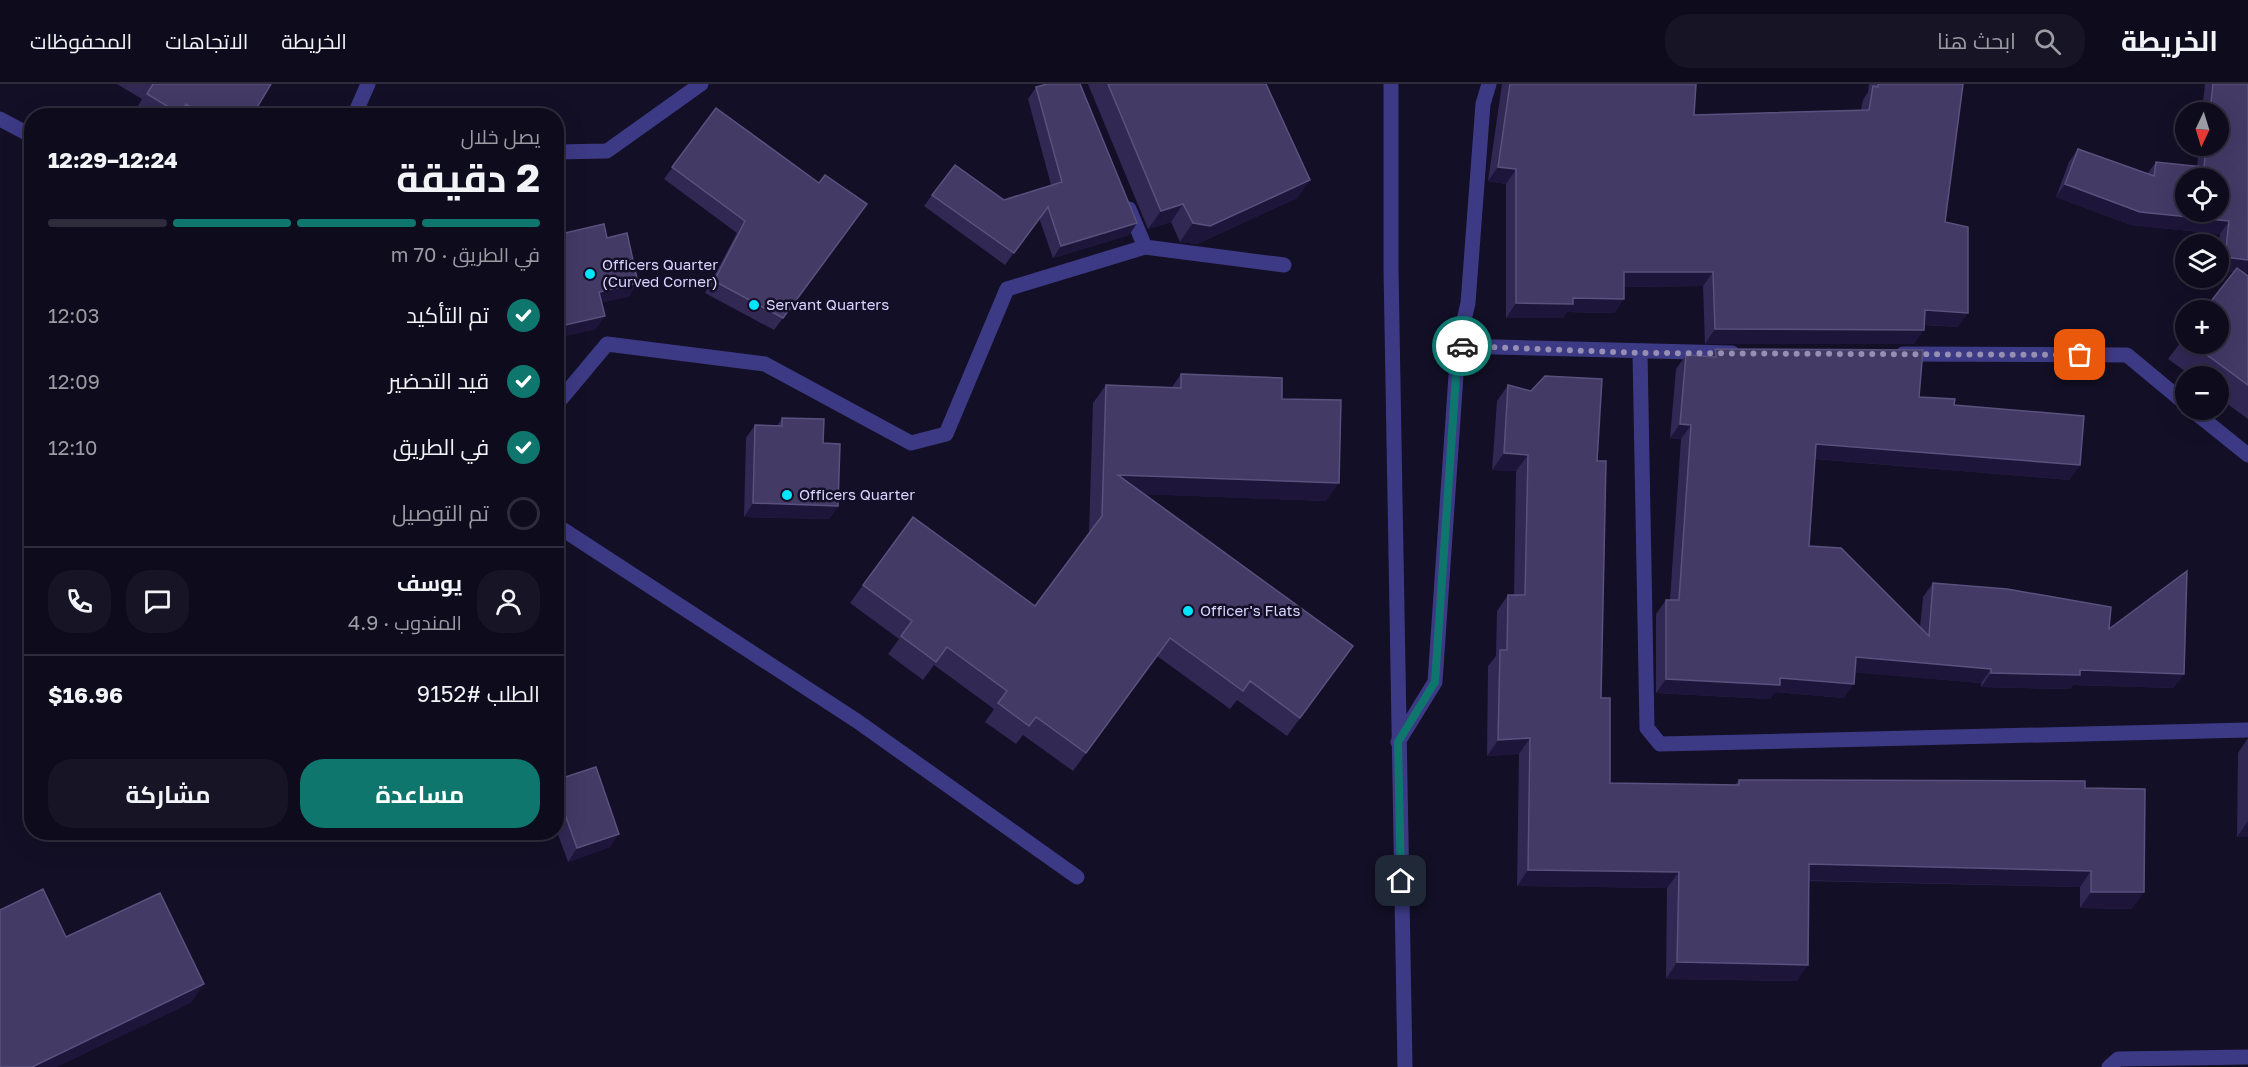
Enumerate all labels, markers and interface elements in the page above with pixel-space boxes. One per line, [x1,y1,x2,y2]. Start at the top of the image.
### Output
search box [1665,14,2085,68]
text: الخريطة [2121,24,2218,57]
icon: search [2031,25,2064,58]
text: ابحث هنا [1937,27,2016,54]
text: المحفوظات [30,28,132,54]
text: الاتجاهات [165,28,248,54]
text: الخريطة [281,28,347,54]
north arrow [2175,102,2229,156]
map controls [2175,102,2229,420]
text: يصل خلال [461,124,540,148]
text: 12:24–12:29 [48,146,178,173]
text: 2 دقيقة [396,154,540,201]
button: locate [2175,168,2229,222]
button: layers [2175,234,2229,288]
text: في الطريق · 70 m [391,242,540,266]
place label: Officers Quarter (Curved Corner) [602,255,718,290]
marker: Officers Quarter (Curved Corner) [583,267,597,281]
place label: Servant Quarters [766,295,889,313]
marker: Servant Quarters [747,298,761,312]
icon: check [507,299,540,332]
button: + [2175,300,2229,354]
text: تم التأكيد [406,301,489,328]
text: 12:03 [48,303,99,327]
courier [1432,316,1492,376]
pin [2054,329,2105,380]
icon: car [1446,330,1479,363]
icon: bag [2063,338,2096,371]
icon: check [507,365,540,398]
button: − [2175,366,2229,420]
text: قيد التحضير [388,367,489,394]
text: 12:09 [48,369,100,393]
icon: check [507,431,540,464]
text: في الطريق [393,433,489,460]
text: 12:10 [48,435,97,459]
place label: Officers Quarter [799,485,915,503]
marker: Officers Quarter [780,488,794,502]
text: تم التوصيل [392,499,489,526]
text: يوسف [397,569,462,596]
button: phone [48,570,111,633]
button: chat [126,570,189,633]
button: person [477,570,540,633]
place label: Officer's Flats [1200,601,1301,619]
marker: Officer's Flats [1181,604,1195,618]
text: المندوب · 4.9 [348,610,462,634]
text: الطلب #9152 [417,680,540,707]
text: $16.96 [48,681,123,708]
button: مشاركة [48,759,288,828]
button: مساعدة [300,759,540,828]
pin [1375,855,1426,906]
icon: home [1384,864,1417,897]

